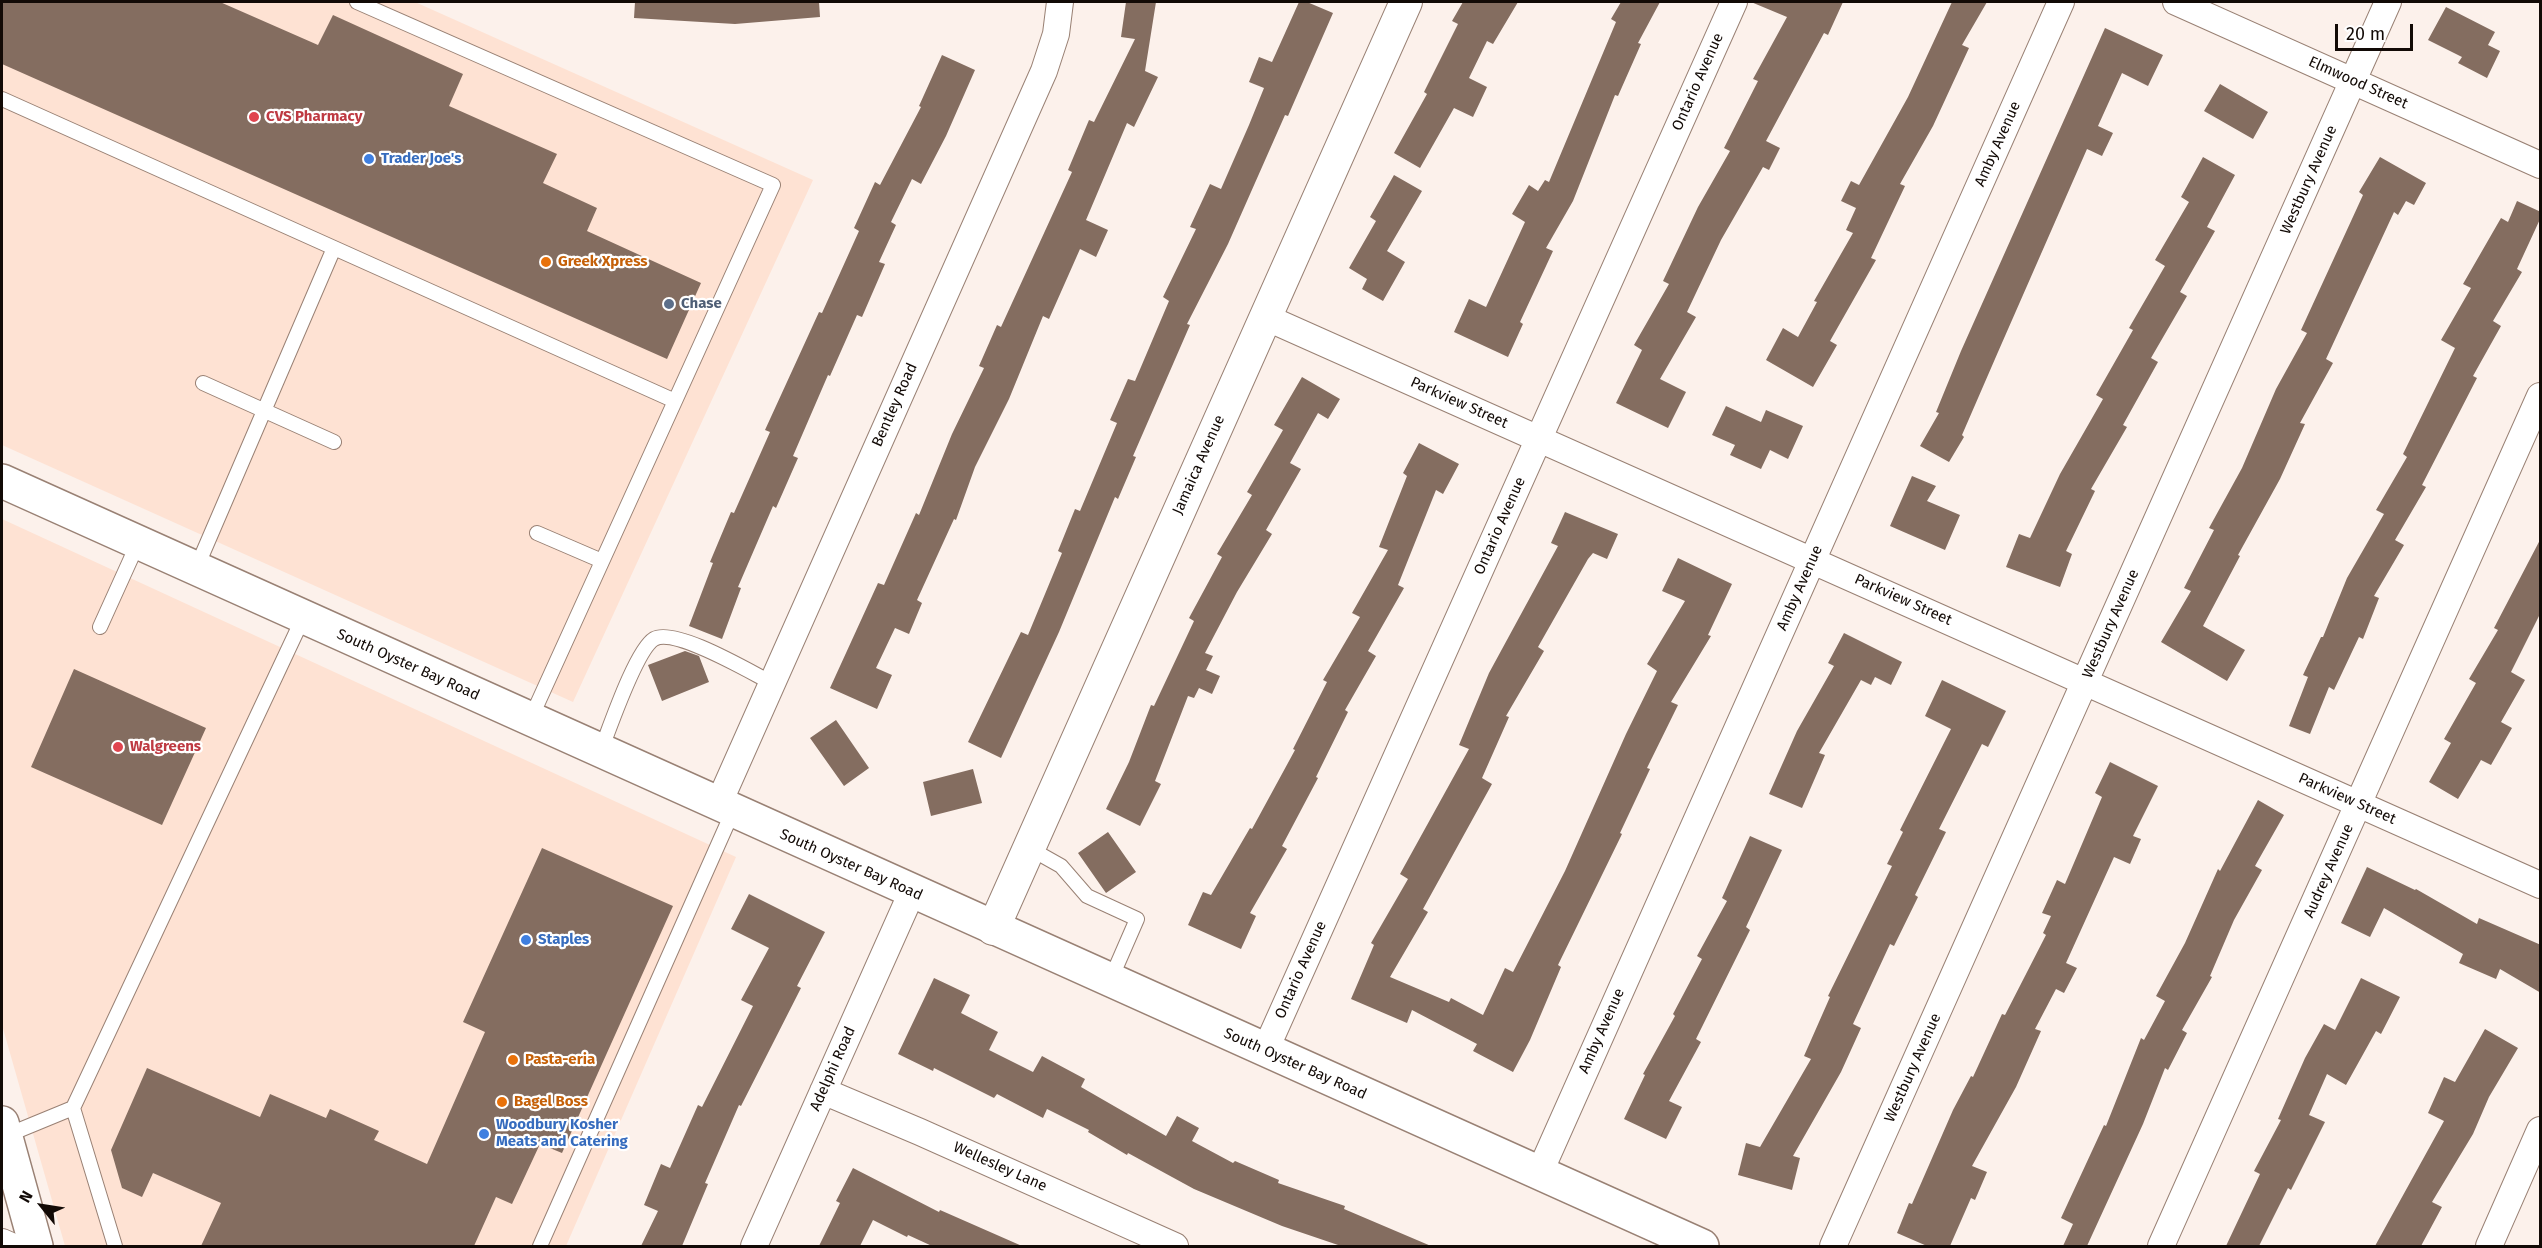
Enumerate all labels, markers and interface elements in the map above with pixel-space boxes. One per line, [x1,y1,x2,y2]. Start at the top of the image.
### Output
scale bar [2338,12,2416,50]
text: 20 m [2346,23,2385,45]
street label: Ontario Avenue [1668,30,1728,134]
street label: Elmwood Street [2305,53,2411,113]
street label: Amby Avenue [1971,99,2025,189]
place label: CVS Pharmacy [266,108,363,126]
marker: CVS Pharmacy [247,110,261,124]
street label: Westbury Avenue [2277,123,2341,237]
place label: Trader Joe's [381,150,462,168]
marker: Trader Joe's [362,152,376,166]
place label: Greek Xpress [558,253,648,271]
marker: Greek Xpress [539,255,553,269]
place label: Chase [681,295,722,313]
marker: Chase [662,297,676,311]
street label: Bentley Road [869,360,921,450]
street label: Parkview Street [1408,373,1510,433]
street label: Jamaica Avenue [1169,413,1229,517]
street label: Ontario Avenue [1470,474,1530,578]
street label: Amby Avenue [1773,543,1827,633]
street label: Westbury Avenue [2079,567,2143,681]
street label: Parkview Street [1852,570,1954,630]
street label: South Oyster Bay Road [334,625,482,705]
place label: Walgreens [130,738,201,756]
marker: Walgreens [111,740,125,754]
street label: Parkview Street [2296,769,2398,829]
street label: Audrey Avenue [2300,821,2358,921]
street label: South Oyster Bay Road [777,825,925,905]
street label: Ontario Avenue [1271,918,1331,1022]
place label: Staples [538,931,589,949]
marker: Staples [519,933,533,947]
street label: Amby Avenue [1575,986,1629,1076]
street label: Westbury Avenue [1881,1011,1945,1125]
street label: Adelphi Road [806,1024,860,1114]
street label: South Oyster Bay Road [1221,1024,1369,1104]
place label: Pasta-eria [525,1051,595,1069]
marker: Pasta-eria [506,1053,520,1067]
place label: Bagel Boss [514,1093,588,1111]
marker: Bagel Boss [495,1095,509,1109]
place label: Woodbury Kosher Meats and Catering [496,1116,628,1151]
marker: Woodbury Kosher Meats and Catering [477,1127,491,1141]
street label: Wellesley Lane [950,1138,1050,1196]
north arrow [12,1176,72,1236]
text: N [15,1187,37,1206]

